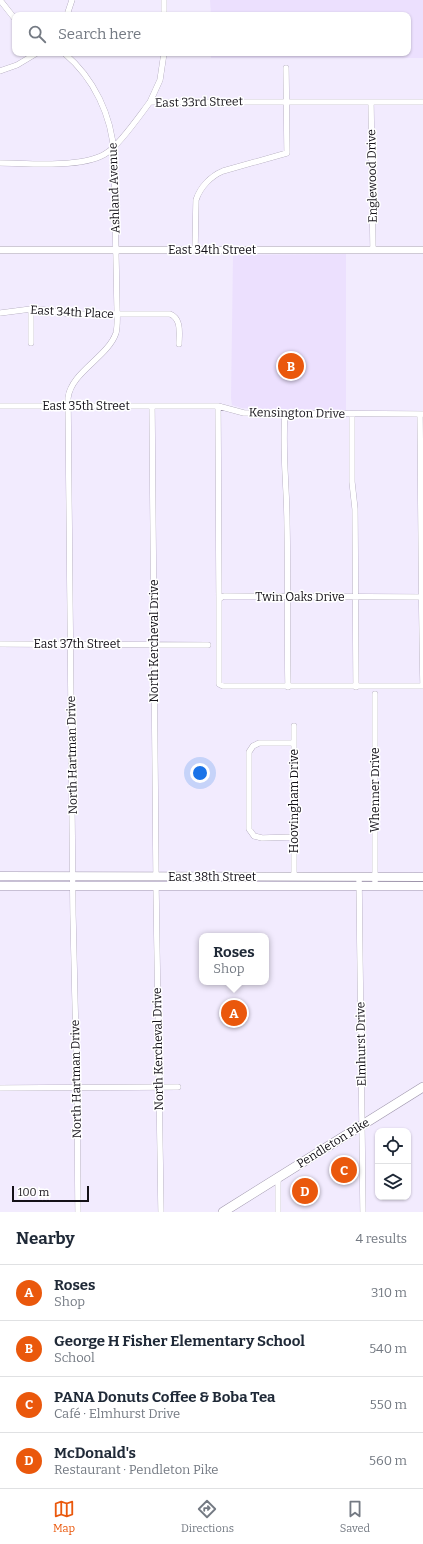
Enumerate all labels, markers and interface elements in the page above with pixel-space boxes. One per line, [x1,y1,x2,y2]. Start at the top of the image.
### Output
search box [12,12,411,56]
icon: search [26,23,48,45]
text: Search here [58,25,141,43]
street label: East 33rd Street [155,94,244,110]
street label: Englewood Drive [364,129,380,223]
street label: Ashland Avenue [105,142,123,234]
street label: East 34th Street [168,243,257,257]
street label: East 34th Place [30,303,114,321]
pin: B [278,351,304,381]
street label: East 35th Street [42,399,130,413]
street label: Kensington Drive [249,405,345,421]
street label: North Kercheval Drive [147,580,161,703]
street label: Twin Oaks Drive [255,590,345,604]
street label: East 37th Street [33,637,121,651]
street label: North Hartman Drive [64,696,80,814]
street label: Whenner Drive [368,747,382,833]
street label: Hoovingham Drive [287,749,301,853]
your location [190,763,210,783]
street label: East 38th Street [168,870,257,884]
popup [199,933,269,985]
text: Roses [213,943,255,961]
text: Shop [213,961,244,976]
street label: North Kercheval Drive [150,987,166,1111]
pin: A [221,998,247,1028]
street label: Elmhurst Drive [353,1002,369,1086]
street label: North Hartman Drive [68,1020,84,1138]
street label: Pendleton Pike [294,1115,372,1171]
map controls [375,1128,411,1200]
button: locate [375,1128,411,1164]
pin: C [331,1155,357,1185]
button: layers [375,1164,411,1200]
pin: D [292,1176,318,1206]
scale bar [12,1184,89,1203]
text: 100 m [18,1186,49,1199]
text: Nearby [16,1228,75,1249]
text: 4 results [355,1231,407,1246]
text: Roses [54,1276,95,1294]
text: A [24,1285,34,1300]
text: 310 m [371,1285,407,1300]
text: Shop [54,1294,85,1309]
text: George H Fisher Elementary School [54,1332,305,1350]
text: B [25,1341,33,1356]
text: 540 m [369,1341,407,1356]
text: School [54,1350,95,1365]
text: PANA Donuts Coffee & Boba Tea [54,1388,276,1406]
text: C [25,1397,33,1412]
text: 550 m [370,1397,407,1412]
text: Café · Elmhurst Drive [54,1406,180,1421]
text: McDonald's [54,1444,136,1462]
text: D [24,1453,34,1468]
text: 560 m [369,1453,407,1468]
text: Restaurant · Pendleton Pike [54,1462,218,1477]
tab: Map [53,1498,75,1535]
tab: Directions [181,1498,234,1535]
tab: Saved [340,1498,370,1535]

